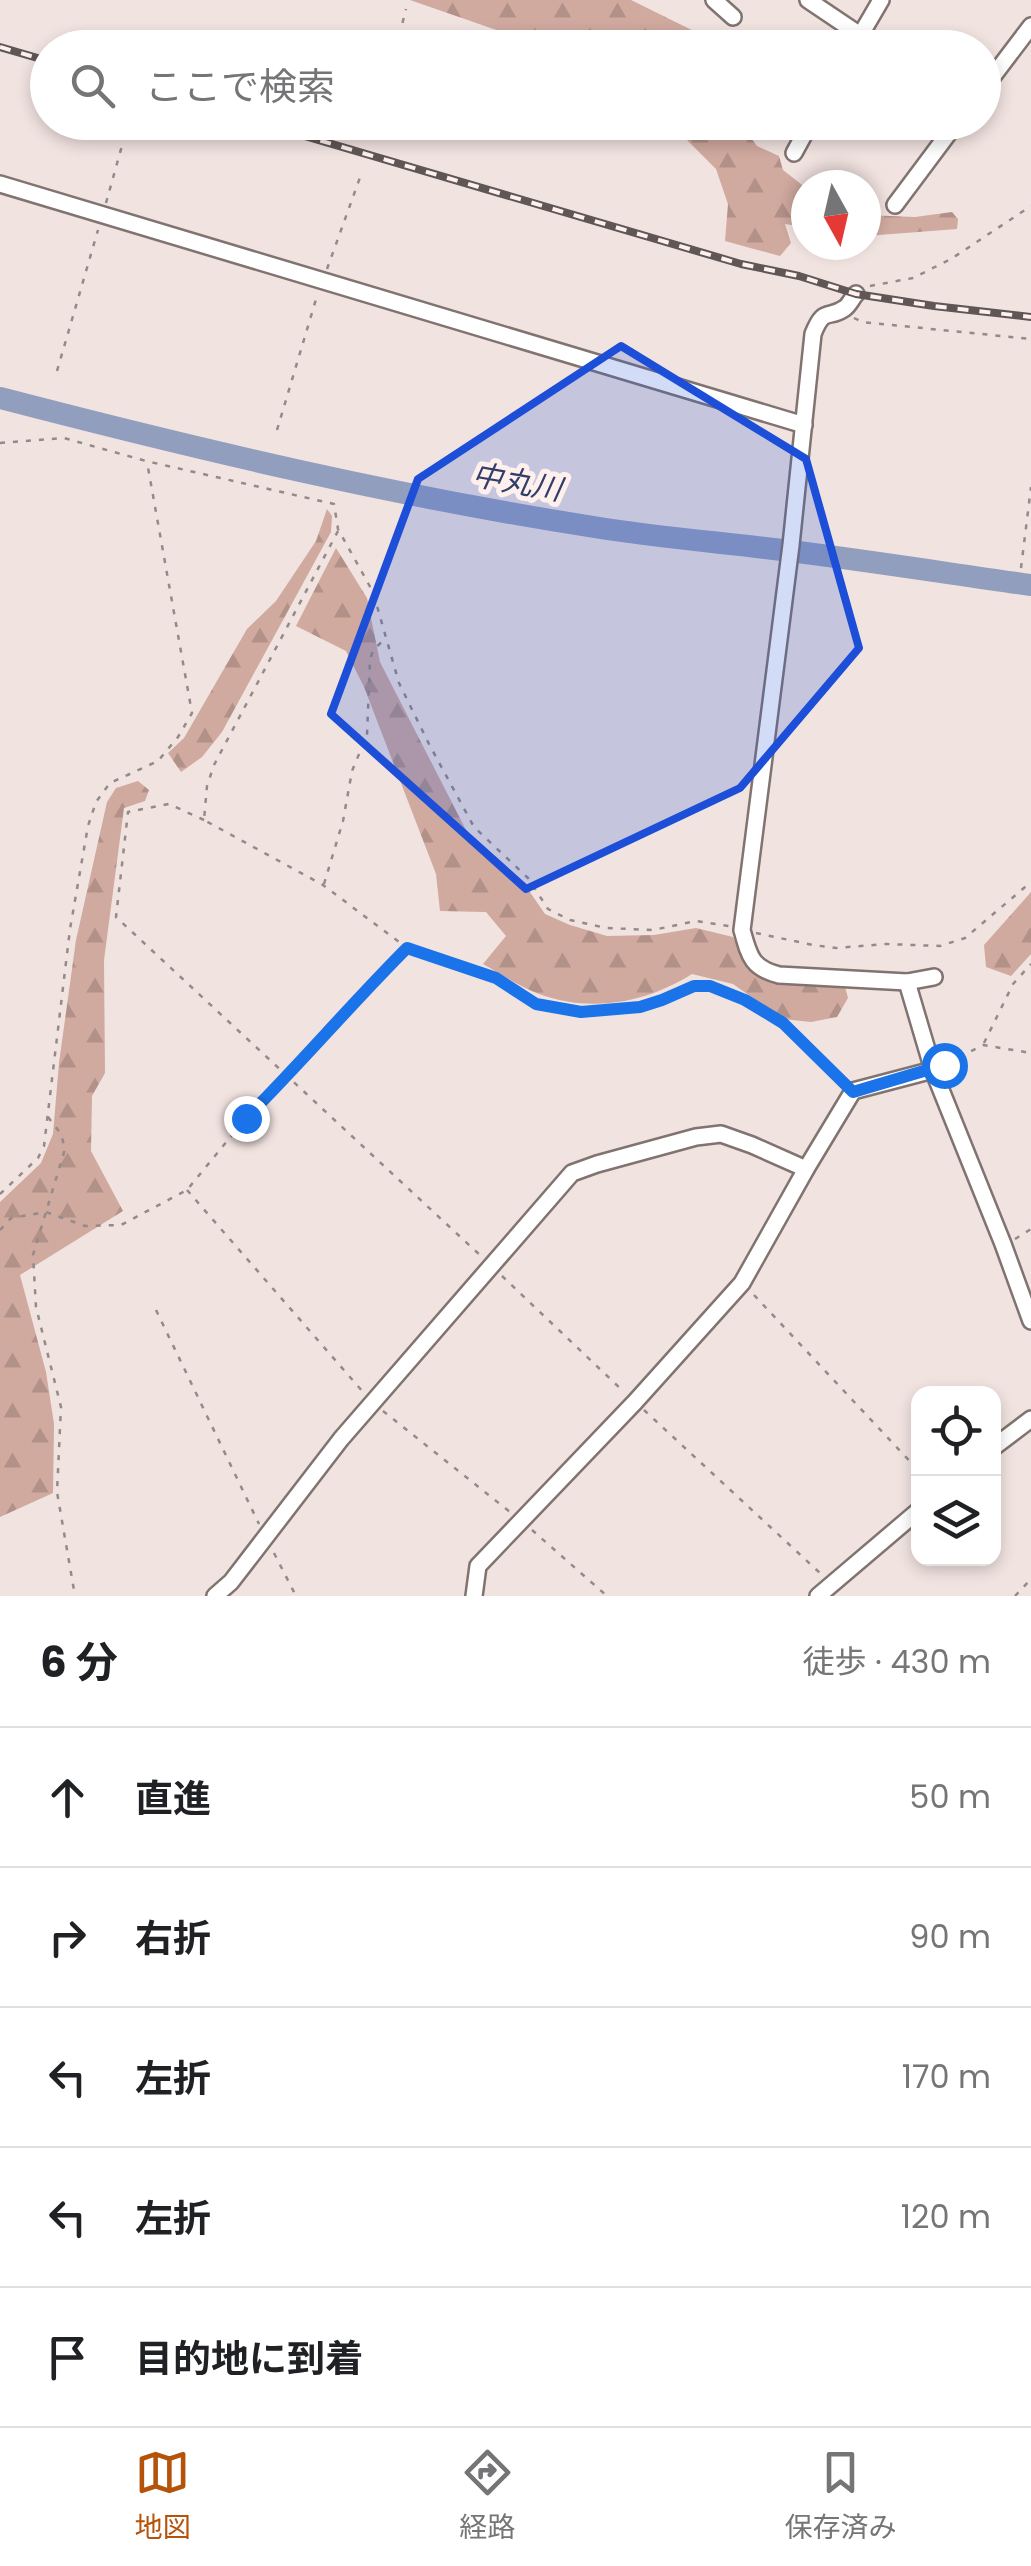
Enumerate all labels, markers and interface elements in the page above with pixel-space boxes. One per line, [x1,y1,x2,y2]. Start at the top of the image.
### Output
search box [30,30,1001,140]
icon: search [65,58,120,113]
text: ここで検索 [145,60,335,113]
north arrow [791,170,881,260]
water label: 中丸川 [469,453,568,512]
route start [922,1043,968,1089]
route end [224,1096,270,1142]
map controls [911,1386,1001,1566]
button: locate [911,1386,1001,1476]
button: layers [911,1476,1001,1566]
text: 6 分 [40,1633,118,1692]
text: 徒歩 · 430 m [803,1639,991,1684]
icon: ahead [40,1770,95,1825]
text: 直進 [135,1772,211,1825]
text: 50 m [909,1774,991,1819]
icon: right [40,1910,95,1965]
text: 右折 [135,1912,211,1965]
text: 90 m [909,1914,991,1959]
icon: left [40,2050,95,2105]
text: 左折 [135,2052,211,2105]
text: 170 m [902,2054,991,2099]
icon: left [40,2190,95,2245]
text: 左折 [135,2192,211,2245]
text: 120 m [901,2194,991,2239]
icon: arrive [40,2330,95,2385]
text: 目的地に到着 [135,2332,363,2385]
tab: 地図 [134,2445,191,2549]
tab: 経路 [459,2445,516,2549]
tab: 保存済み [784,2445,897,2549]

